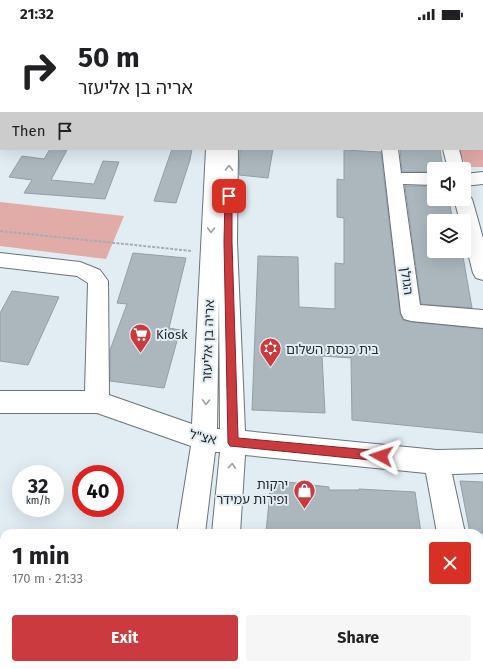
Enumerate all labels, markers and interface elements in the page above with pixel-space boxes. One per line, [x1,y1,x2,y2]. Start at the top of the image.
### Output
text: 21:32 [20,5,54,23]
text: 50 m [78,41,140,74]
icon: right [12,44,64,96]
text: אריה בן אליעזר [78,77,193,99]
icon: arrive [54,120,76,142]
text: Then [12,122,46,140]
map controls [427,162,471,258]
button: sound [427,162,471,206]
one-way arrow [225,165,234,171]
pin [212,179,246,213]
icon: arrive [218,185,240,207]
button: layers [427,214,471,258]
one-way arrow [207,227,215,233]
street label: הגולן [398,266,416,296]
street label: אריה בן אליעזר [199,299,217,383]
supermarket icon: Kiosk [128,321,154,354]
place label: Kiosk [156,327,188,342]
synagogue icon: בית כנסת השלום [257,336,283,369]
place label: בית כנסת השלום [286,342,379,357]
one-way arrow [201,399,210,405]
street label: אצ"ל [188,427,218,447]
position arrow [360,435,402,477]
one-way arrow [228,463,237,469]
speed limit sign: 40 [72,465,124,517]
text: 32 [28,474,48,498]
place label: ירקות ופירות עמידר [216,477,288,507]
shop icon: ירקות ופירות עמידר [291,478,317,511]
text: km/h [26,495,50,507]
text: 1 min [12,542,70,570]
button: close [429,542,471,584]
text: 170 m · 21:33 [12,571,83,586]
button: Exit [12,615,238,661]
button: Share [246,615,471,661]

